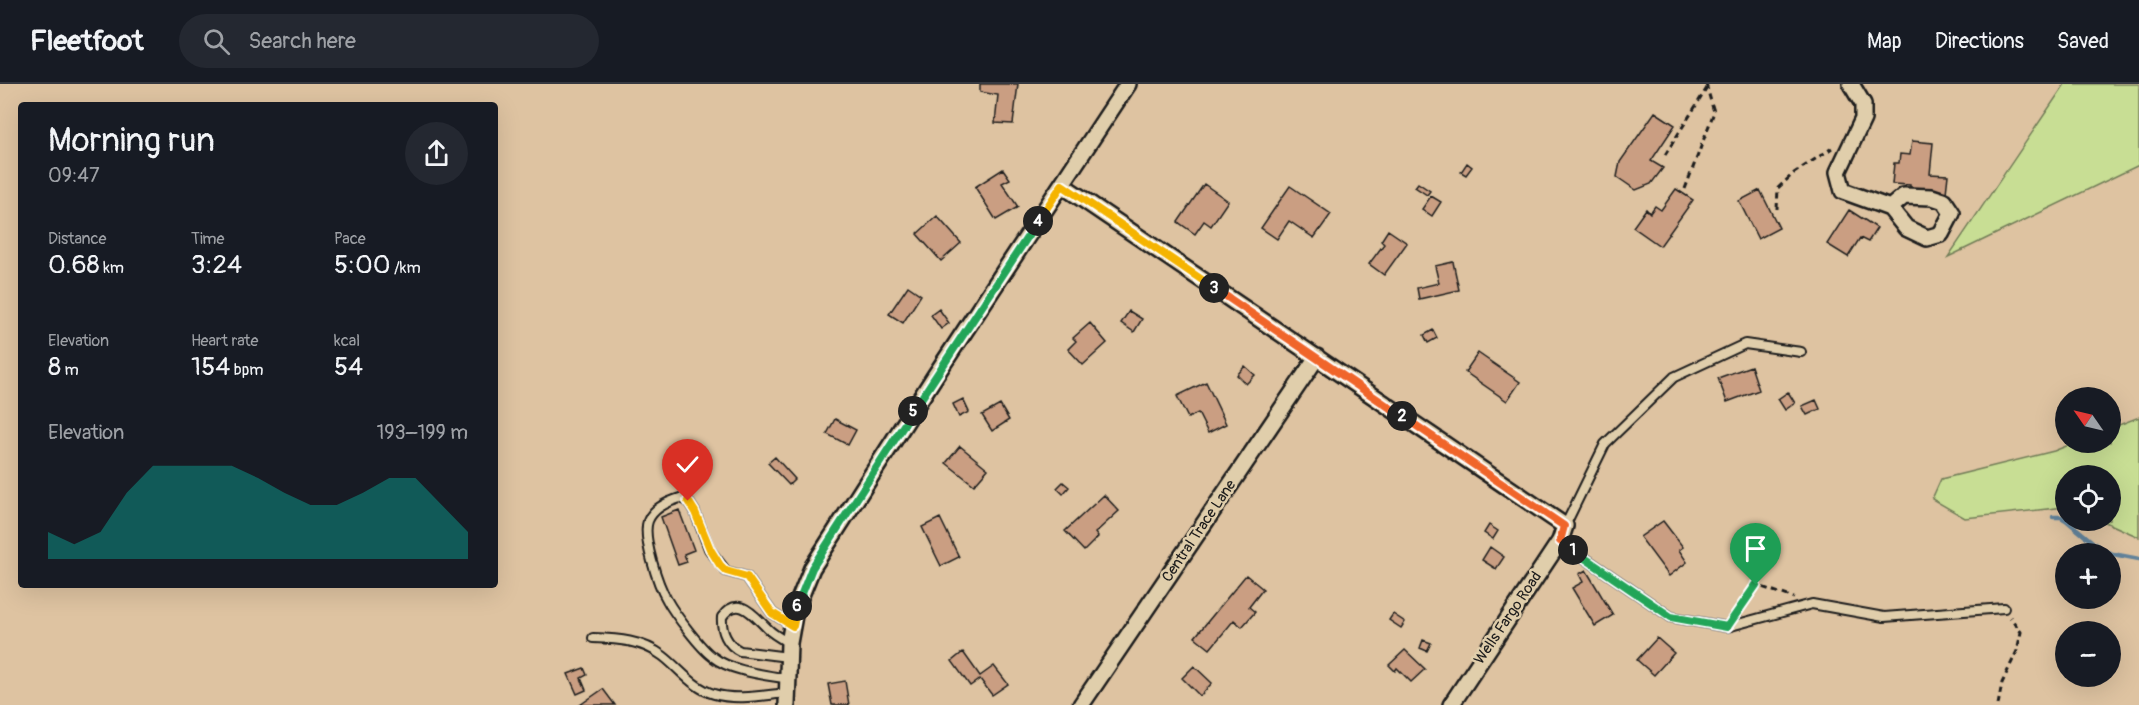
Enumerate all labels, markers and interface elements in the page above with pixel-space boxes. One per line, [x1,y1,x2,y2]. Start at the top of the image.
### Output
search box [179,14,599,68]
text: Fleetfoot [30,24,143,59]
icon: search [200,25,233,58]
text: Search here [248,27,356,55]
text: Map [1867,28,1902,55]
text: Directions [1935,28,2024,55]
text: Saved [2057,28,2109,55]
text: Morning run [48,120,215,161]
button: share [405,122,468,185]
text: 09:47 [48,163,99,188]
pin: 4 [1023,206,1053,236]
text: 4 [1033,211,1043,231]
text: Distance [48,229,107,249]
text: Time [191,229,224,249]
text: Pace [334,229,366,249]
text: 0.68 [48,249,100,281]
text: 3:24 [191,249,242,281]
text: 5:00 [334,249,391,281]
text: km [100,258,124,278]
text: /km [391,258,421,278]
pin: 3 [1199,273,1229,303]
text: 3 [1210,278,1218,298]
text: Elevation [48,331,109,351]
text: Heart rate [191,331,258,351]
text: kcal [334,331,360,351]
text: 8 [48,351,61,383]
text: 154 [191,351,230,383]
text: 54 [334,351,363,383]
text: m [61,360,79,380]
text: bpm [230,360,263,380]
north arrow [2055,387,2121,453]
map controls [2055,387,2121,687]
pin: 5 [898,396,928,426]
text: 5 [909,401,917,421]
pin: 2 [1387,401,1417,431]
text: 2 [1398,406,1406,426]
text: Elevation [48,420,124,445]
text: 193–199 m [376,420,468,445]
pin [662,439,713,501]
icon: check [671,448,704,481]
button: locate [2055,465,2121,531]
street label: Central Trace Lane [1158,476,1241,586]
pin [1730,523,1781,585]
icon: arrive [1739,532,1772,565]
pin: 1 [1558,535,1588,565]
text: 1 [1570,540,1576,560]
button: + [2055,543,2121,609]
street label: Wells Fargo Road [1470,568,1546,668]
pin: 6 [782,591,812,621]
text: 6 [792,596,802,616]
button: − [2055,621,2121,687]

